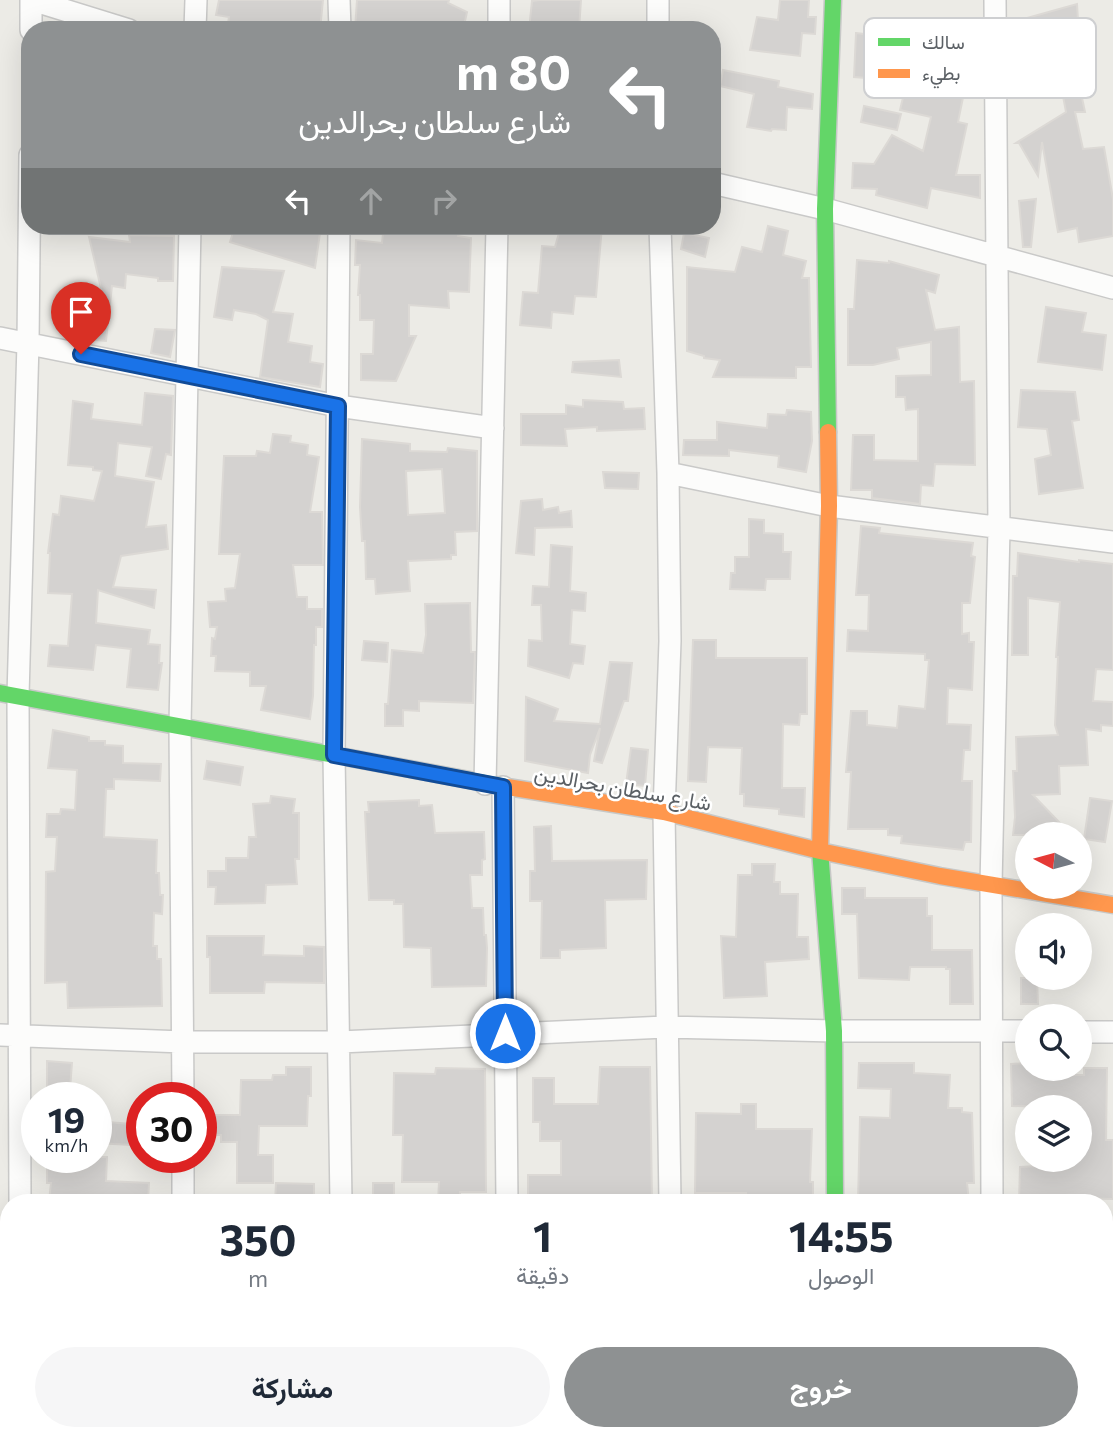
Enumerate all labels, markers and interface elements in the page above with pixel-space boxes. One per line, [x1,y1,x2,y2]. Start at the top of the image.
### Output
legend [864,18,1096,98]
text: سالك [922,30,965,53]
text: 80 m [456,40,571,100]
icon: left [595,49,686,140]
text: بطيء [922,61,960,89]
text: شارع سلطان بحرالدين [298,100,571,140]
icon: left [279,182,317,220]
icon: ahead [352,182,390,220]
icon: right [425,182,463,220]
pin [51,282,111,354]
icon: arrive [62,293,100,331]
street label: شارع سلطان بحرالدين [532,759,713,818]
north arrow [1015,822,1092,900]
map controls [1015,822,1092,1172]
button: sound [1015,913,1092,990]
position arrow [468,996,542,1070]
button: search [1015,1004,1092,1081]
speed limit sign: 30 [126,1082,217,1173]
button: layers [1015,1095,1092,1172]
text: 19 [48,1097,85,1140]
text: km/h [45,1134,88,1156]
text: 1 [533,1209,552,1261]
text: 14:55 [789,1209,894,1261]
text: 350 [220,1213,296,1265]
text: دقيقة [516,1261,569,1289]
text: الوصول [808,1261,874,1289]
text: m [248,1264,268,1292]
button: مشاركة [35,1347,550,1427]
button: خروج [564,1347,1078,1427]

